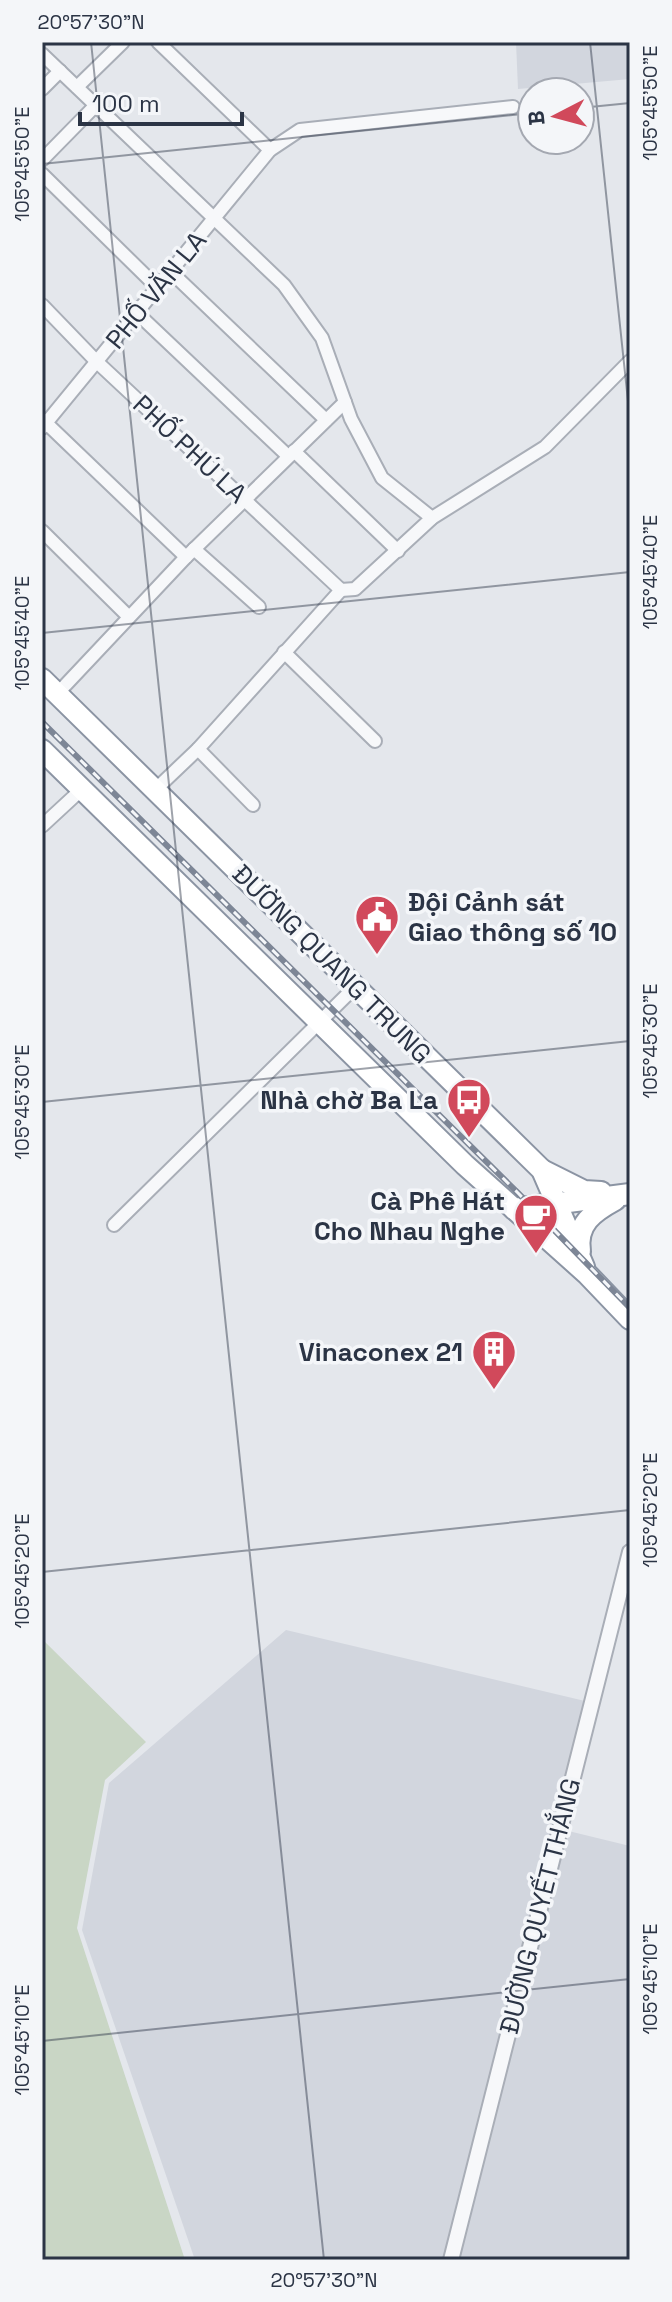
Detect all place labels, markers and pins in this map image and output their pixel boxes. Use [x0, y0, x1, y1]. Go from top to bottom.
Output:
place label: Đội Cảnh sát Giao thông số 10 [408, 885, 617, 949]
public building icon: Đội Cảnh sát Giao thông số 10 [353, 893, 401, 956]
bus stop icon: Nhà chờ Ba La [445, 1076, 493, 1139]
place label: Nhà chờ Ba La [260, 1083, 438, 1117]
place label: Cà Phê Hát Cho Nhau Nghe [314, 1184, 505, 1248]
cafe icon: Cà Phê Hát Cho Nhau Nghe [512, 1192, 560, 1255]
building icon: Vinaconex 21 [470, 1328, 518, 1391]
place label: Vinaconex 21 [299, 1335, 463, 1369]

